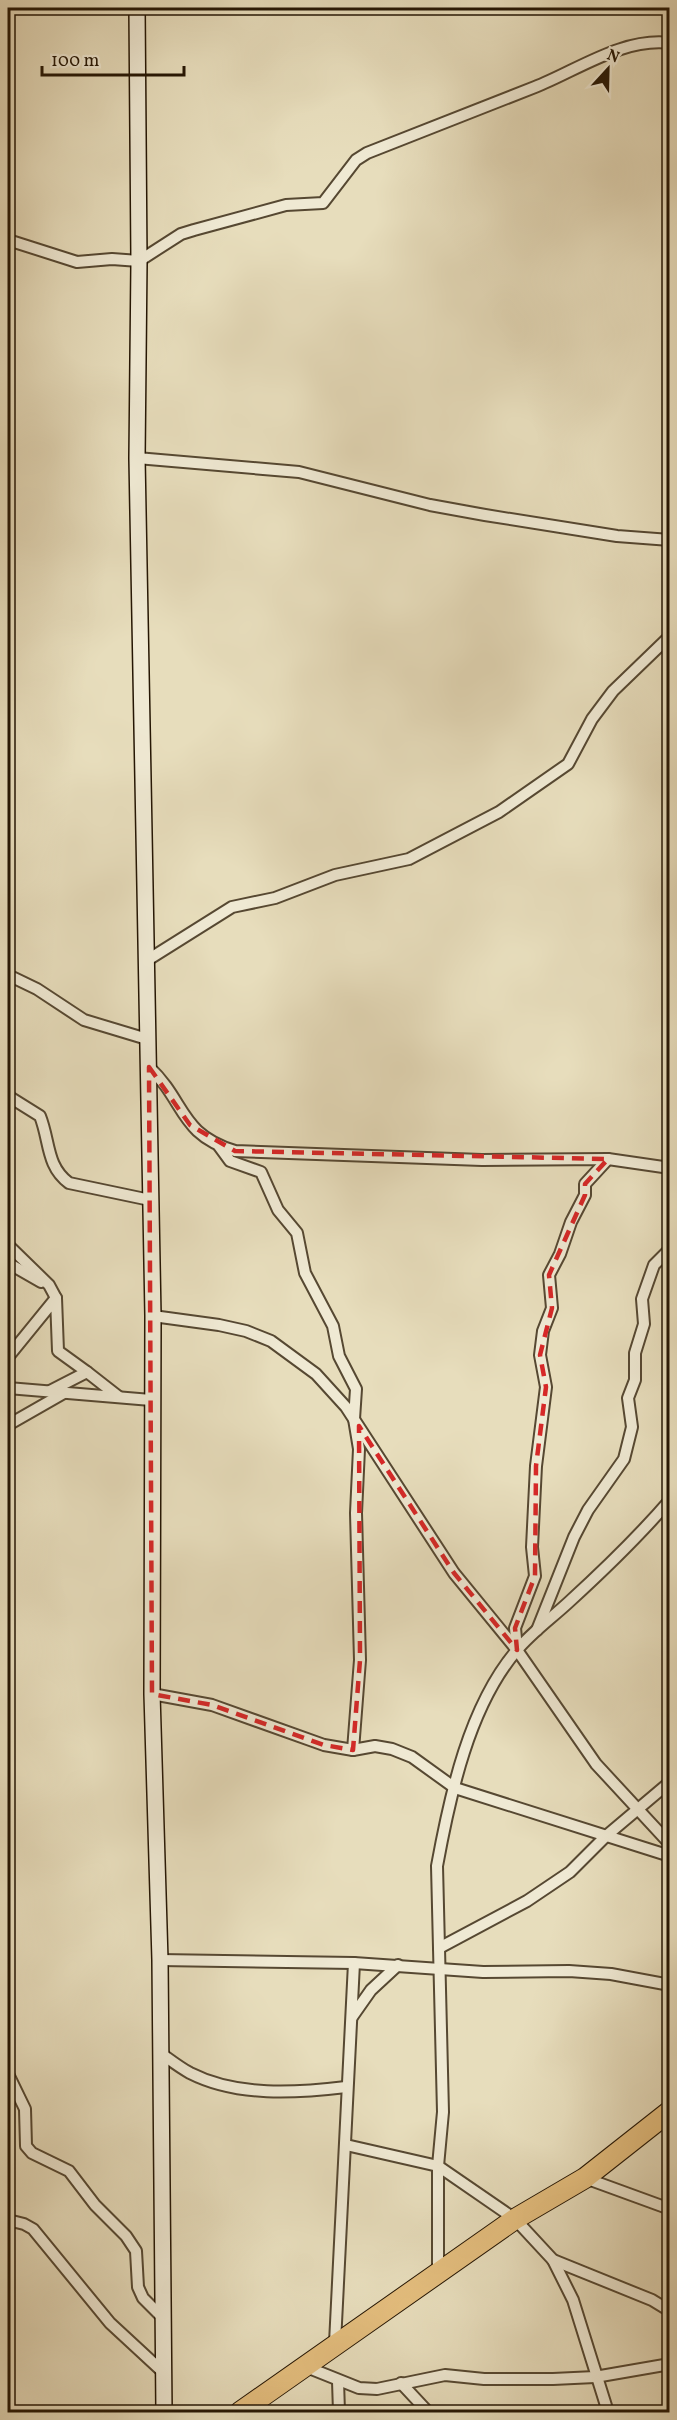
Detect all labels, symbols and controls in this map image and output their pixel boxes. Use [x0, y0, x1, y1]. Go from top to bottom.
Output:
scale bar [42, 39, 184, 77]
north arrow [578, 39, 638, 99]
text: N [603, 45, 623, 69]
text: 100 m [51, 49, 100, 74]

